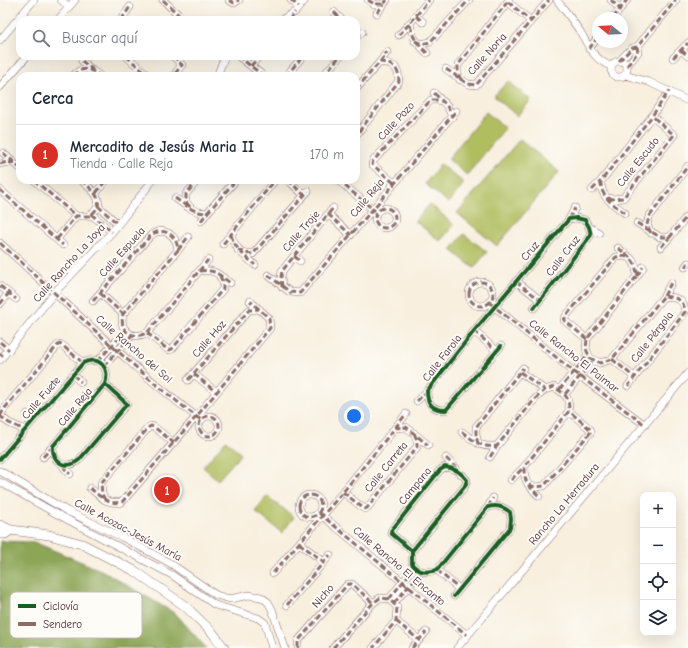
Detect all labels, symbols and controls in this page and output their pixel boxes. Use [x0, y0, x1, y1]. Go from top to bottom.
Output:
north arrow [592, 12, 628, 48]
search box [16, 16, 360, 60]
icon: search [30, 27, 52, 49]
text: Buscar aquí [62, 29, 138, 47]
street label: Calle Noria [465, 30, 509, 78]
text: Cerca [32, 89, 74, 108]
street label: Calle Pozo [375, 99, 417, 143]
street label: Calle Escudo [614, 134, 662, 189]
text: Mercadito de Jesús Maria II [70, 138, 254, 156]
text: 1 [42, 147, 48, 162]
text: 170 m [310, 147, 344, 162]
text: Tienda · Calle Reja [70, 156, 173, 171]
street label: Calle Reja [347, 176, 387, 220]
street label: Calle Troje [280, 207, 323, 254]
street label: Calle Rancho La Joya [30, 221, 108, 305]
street label: Calle Espuela [96, 224, 148, 280]
street label: Calle Cruz [543, 233, 583, 279]
street label: Cruz [518, 238, 542, 263]
street label: Calle Pérgola [628, 309, 676, 365]
street label: Calle Rancho del Sol [93, 312, 175, 386]
street label: Calle Rancho El Palmar [526, 317, 622, 396]
street label: Calle Hoz [189, 318, 229, 360]
street label: Calle Farola [420, 332, 464, 384]
street label: Calle Fuete [19, 374, 63, 422]
street label: Calle Reja [55, 385, 95, 429]
your location [344, 406, 364, 426]
street label: Calle Carreta [362, 439, 410, 495]
street label: Rancho La Herradura [526, 461, 602, 547]
street label: Campana [396, 464, 434, 508]
pin: 1 [154, 475, 180, 505]
map controls [640, 492, 676, 636]
button: + [640, 492, 676, 528]
street label: Calle Acozac-Jesús María [72, 496, 184, 564]
street label: Calle Rancho El Encanto [350, 524, 448, 609]
button: − [640, 528, 676, 564]
button: locate [640, 564, 676, 600]
street label: Nicho [309, 582, 337, 610]
legend [10, 592, 142, 638]
text: Ciclovía [43, 600, 78, 613]
button: layers [640, 600, 676, 636]
text: Sendero [43, 618, 82, 631]

